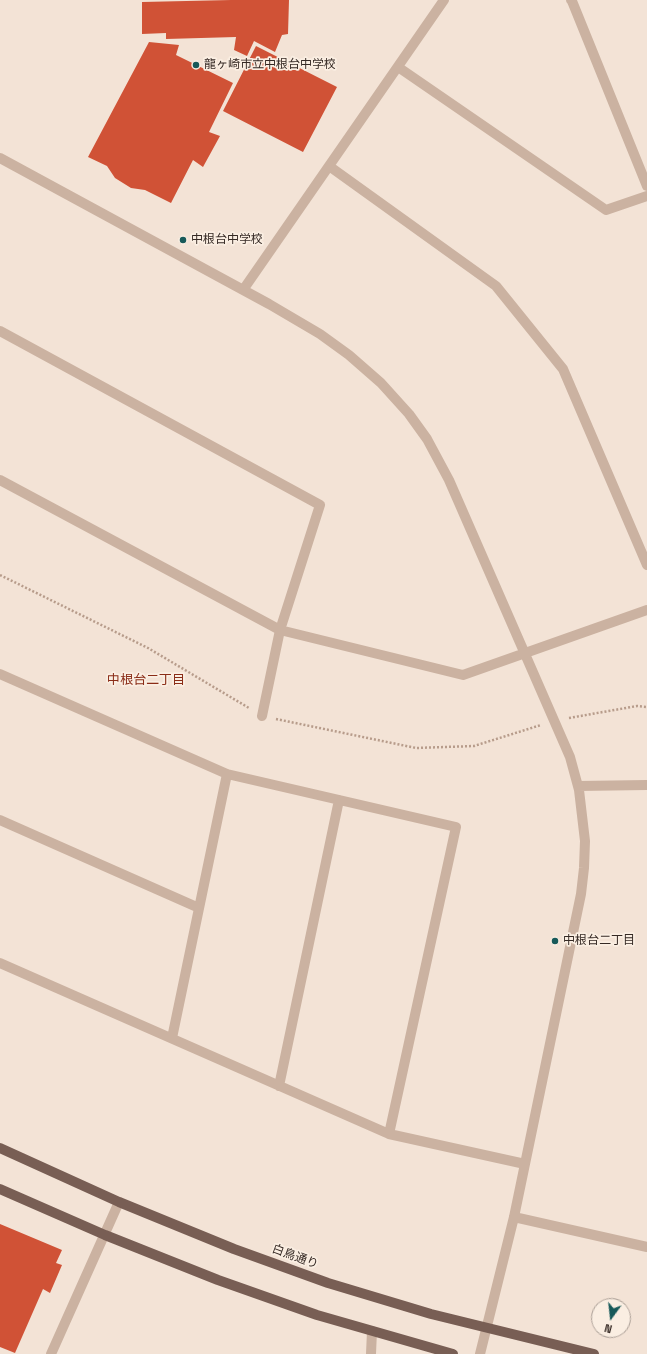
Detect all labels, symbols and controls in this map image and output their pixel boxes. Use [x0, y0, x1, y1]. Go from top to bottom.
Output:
place label: 龍ヶ崎市立中根台中学校 [204, 58, 336, 72]
marker: 龍ヶ崎市立中根台中学校 [191, 60, 201, 70]
place label: 中根台中学校 [191, 233, 263, 247]
marker: 中根台中学校 [178, 235, 188, 245]
district label: 中根台二丁目 [107, 672, 185, 688]
place label: 中根台二丁目 [563, 934, 635, 948]
marker: 中根台二丁目 [550, 936, 560, 946]
street label: 白鳥通り [270, 1242, 320, 1272]
north arrow [591, 1298, 631, 1338]
text: N [603, 1321, 614, 1336]

